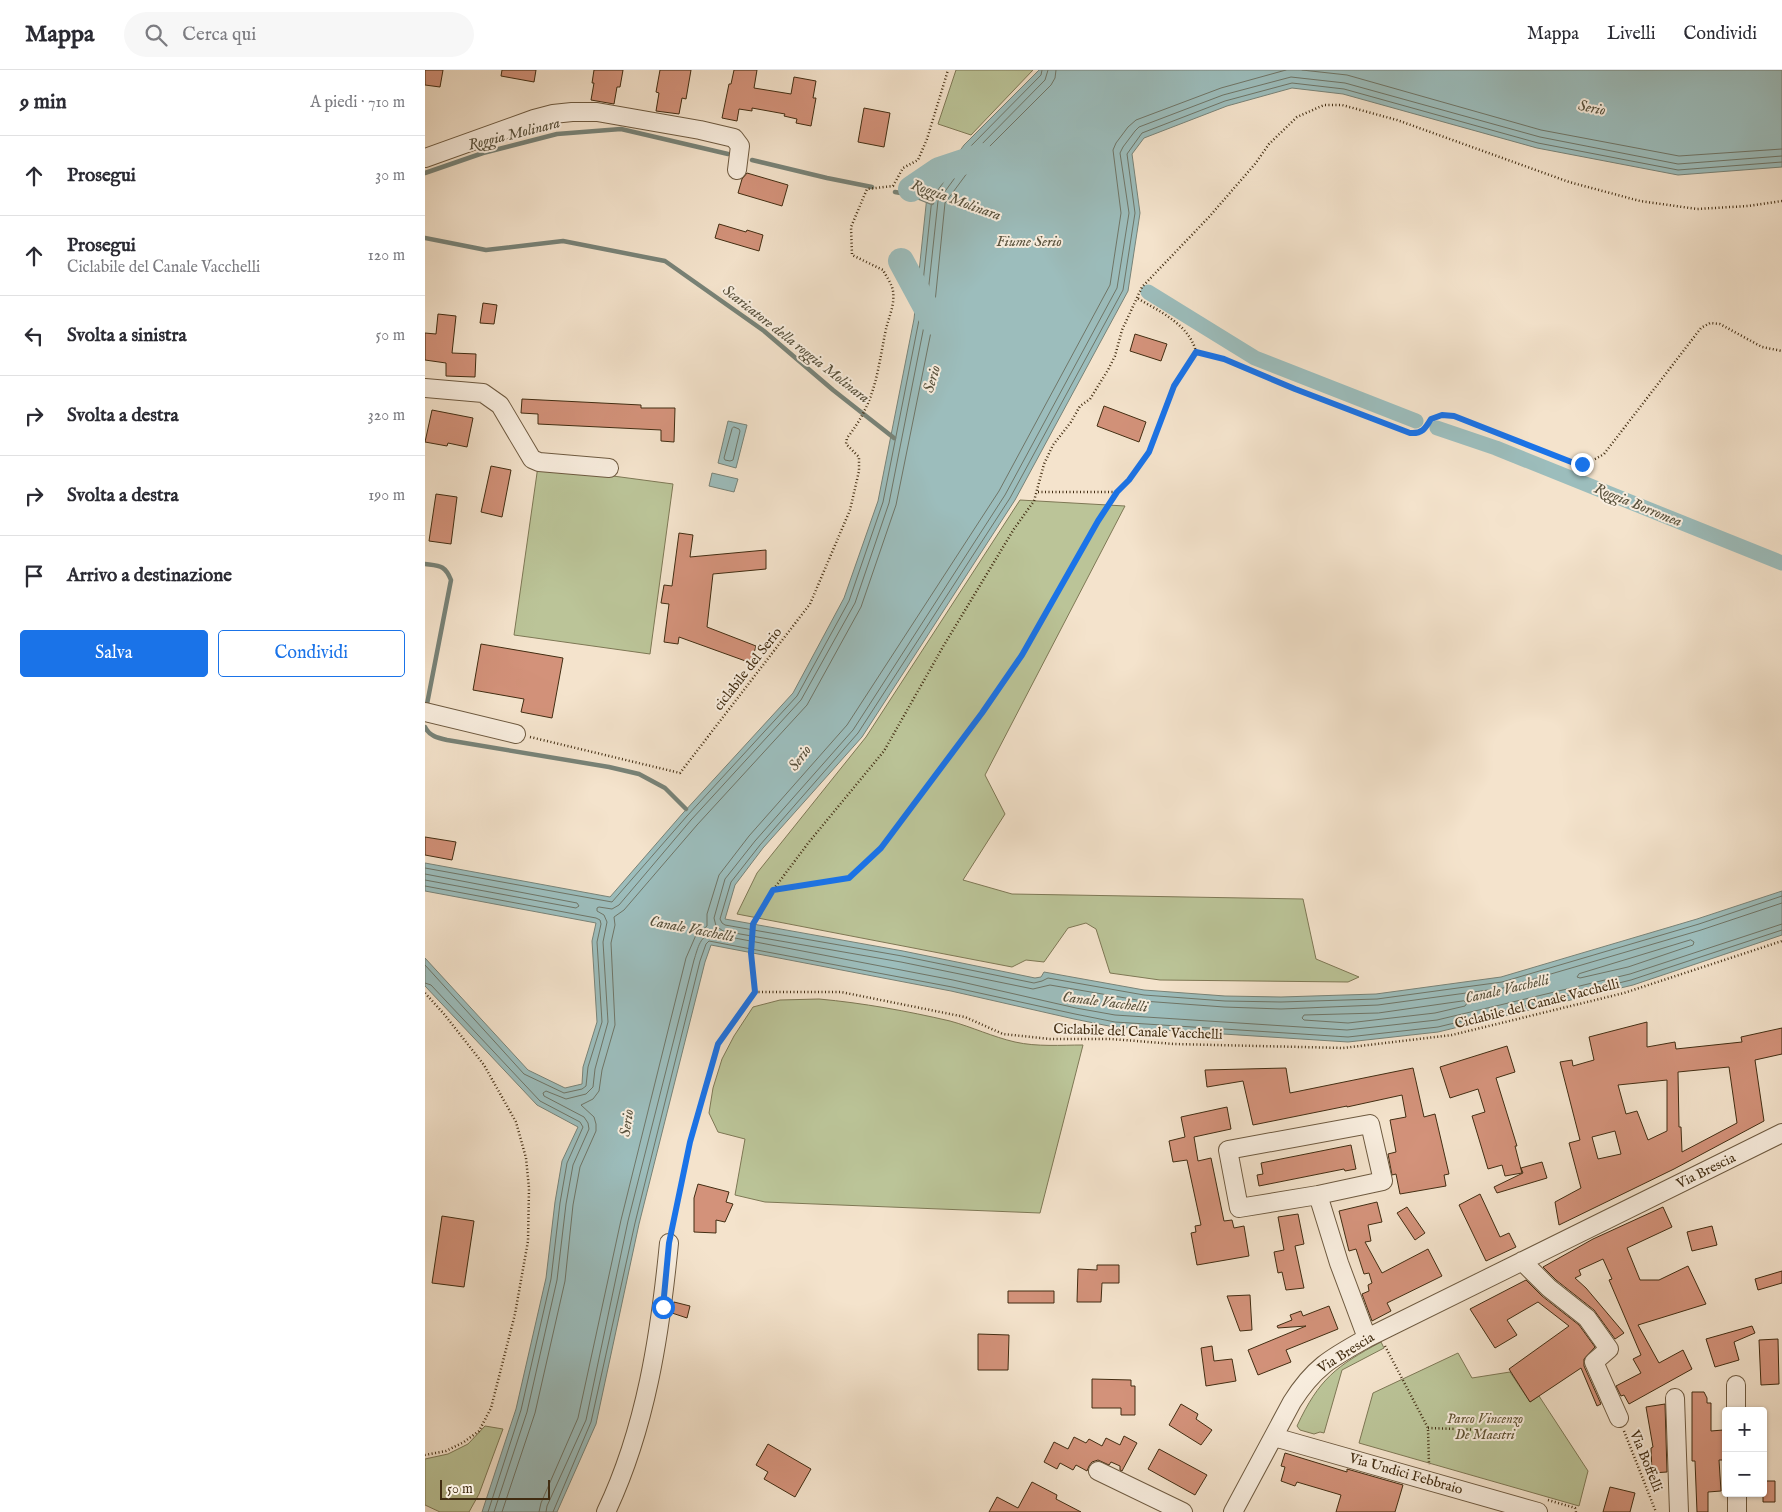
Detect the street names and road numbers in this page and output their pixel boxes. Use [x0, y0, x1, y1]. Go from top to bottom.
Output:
street label: ciclabile del Serio [710, 623, 786, 714]
street label: Ciclabile del Canale Vacchelli [1453, 975, 1621, 1033]
street label: Ciclabile del Canale Vacchelli [1053, 1020, 1223, 1044]
street label: Via Brescia [1673, 1149, 1739, 1193]
street label: Via Brescia [1313, 1328, 1379, 1378]
street label: Via Boffelli [1625, 1427, 1667, 1495]
street label: Via Undici Febbraio [1346, 1449, 1465, 1499]

